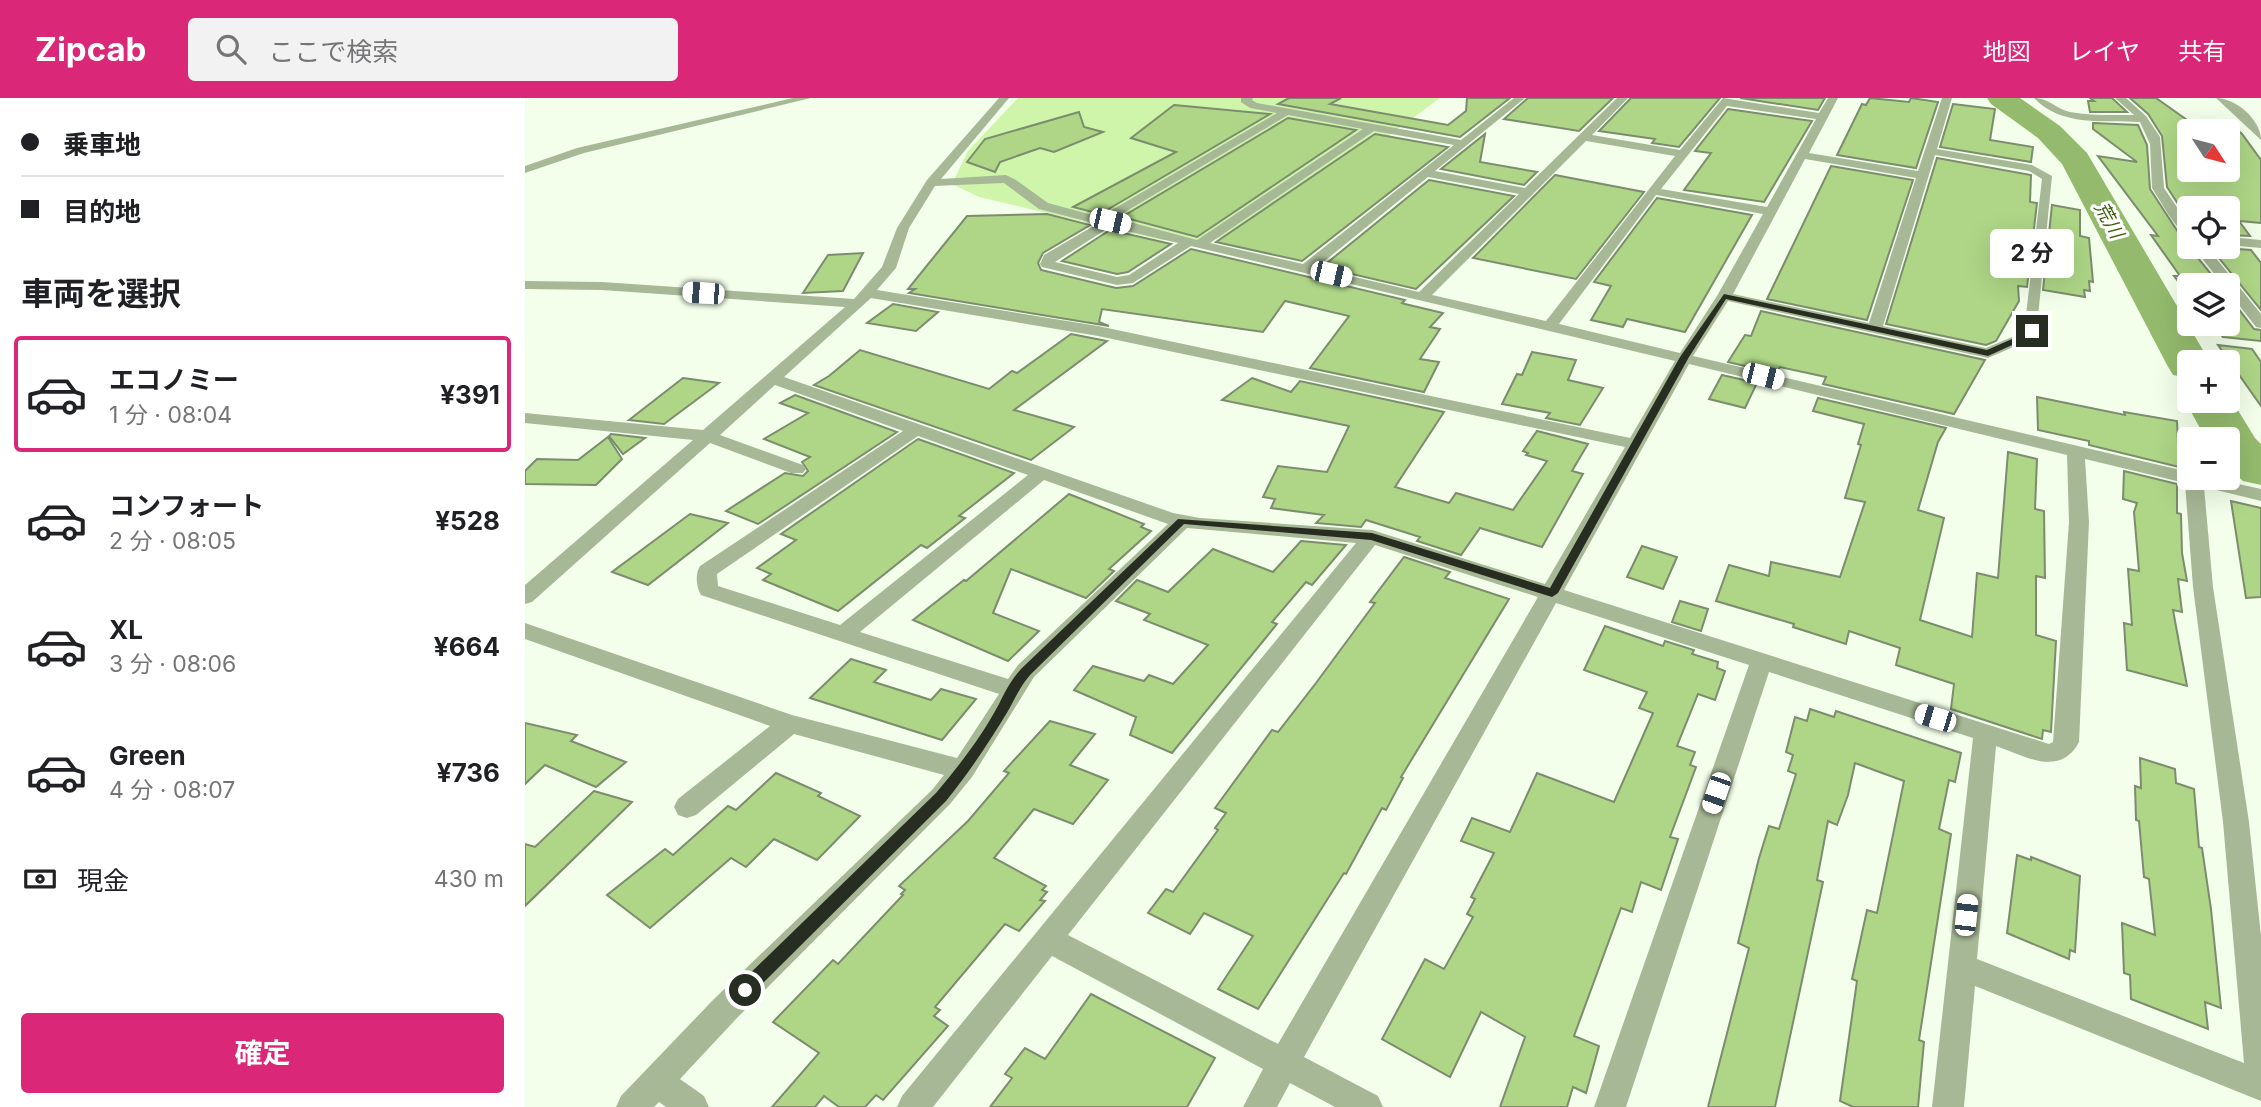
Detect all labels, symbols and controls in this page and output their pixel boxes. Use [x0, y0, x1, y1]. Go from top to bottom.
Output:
search box [188, 18, 678, 81]
text: Zipcab [35, 29, 146, 69]
icon: search [212, 30, 250, 68]
text: ここで検索 [268, 36, 398, 67]
text: 地図 [1983, 37, 2031, 66]
text: レイヤ [2069, 37, 2140, 66]
text: 共有 [2178, 37, 2226, 66]
north arrow [2177, 119, 2240, 182]
map controls [2177, 119, 2240, 490]
text: 乗車地 [63, 129, 141, 160]
text: 目的地 [63, 196, 141, 227]
button: locate [2177, 196, 2240, 259]
water label: 荒川 [2090, 198, 2129, 244]
car [1088, 206, 1133, 236]
callout: 2 分 [1990, 230, 2074, 278]
text: 2 分 [2011, 239, 2053, 267]
car [1309, 259, 1354, 289]
button: layers [2177, 273, 2240, 336]
text: 車両を選択 [21, 274, 181, 313]
car [682, 281, 725, 305]
route end [2016, 315, 2048, 347]
button: + [2177, 350, 2240, 413]
car [1741, 361, 1786, 391]
icon: car [25, 363, 88, 426]
text: エコノミー [109, 364, 239, 395]
text: ¥391 [440, 379, 500, 410]
text: 1 分 · 08:04 [109, 401, 232, 429]
button: − [2177, 427, 2240, 490]
icon: car [25, 489, 88, 552]
text: コンフォート [109, 490, 264, 521]
text: ¥528 [435, 505, 500, 536]
text: 2 分 · 08:05 [109, 527, 236, 555]
text: XL [109, 614, 143, 645]
icon: car [25, 615, 88, 678]
text: ¥664 [434, 631, 500, 662]
text: 3 分 · 08:06 [109, 650, 236, 678]
car [1912, 702, 1959, 734]
text: Green [109, 740, 186, 771]
icon: car [25, 741, 88, 804]
text: ¥736 [437, 757, 500, 788]
car [1700, 770, 1733, 816]
text: 4 分 · 08:07 [109, 776, 235, 804]
icon: cash [21, 860, 59, 898]
text: 現金 [77, 865, 129, 896]
text: 430 m [434, 865, 504, 893]
car [1954, 893, 1979, 937]
route start [729, 974, 761, 1006]
button: 確定 [21, 1013, 504, 1093]

